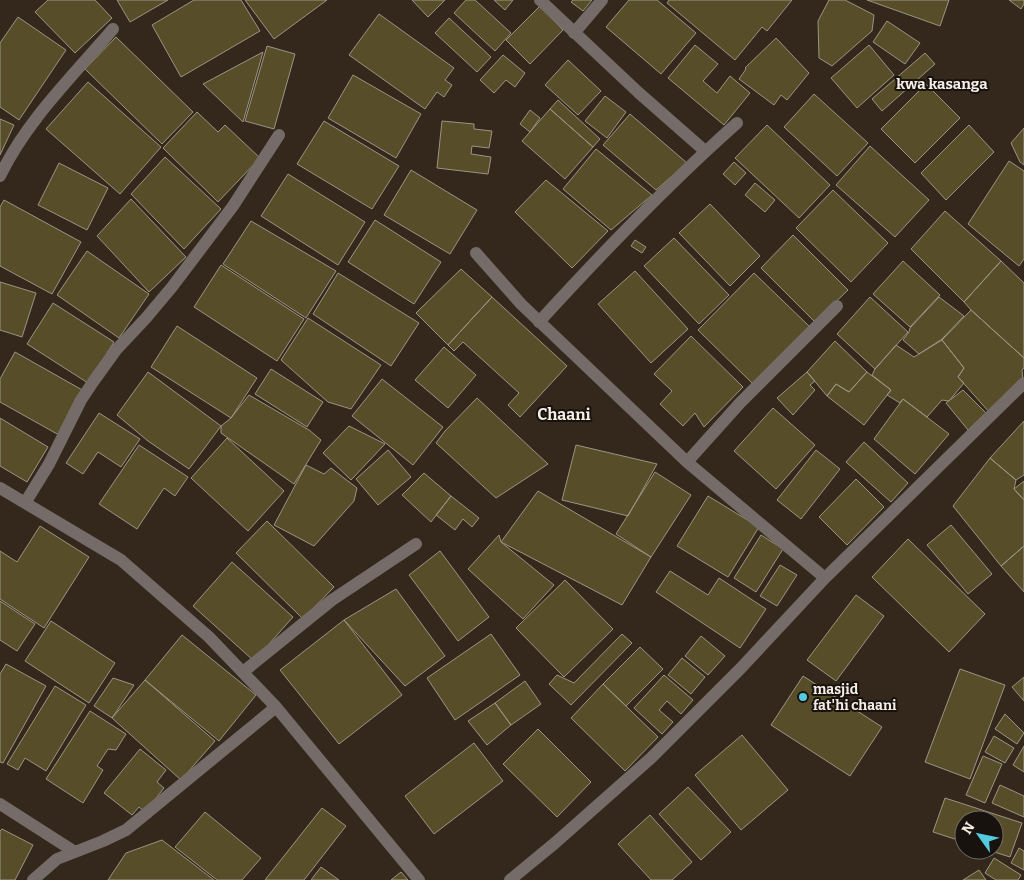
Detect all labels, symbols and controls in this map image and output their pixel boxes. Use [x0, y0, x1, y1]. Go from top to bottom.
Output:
district label: kwa kasanga [896, 75, 988, 93]
district label: Chaani [537, 405, 591, 424]
place label: masjid fat'hi chaani [813, 681, 897, 714]
marker: masjid fat'hi chaani [797, 691, 809, 703]
north arrow [954, 810, 1004, 860]
text: N [958, 819, 979, 837]

